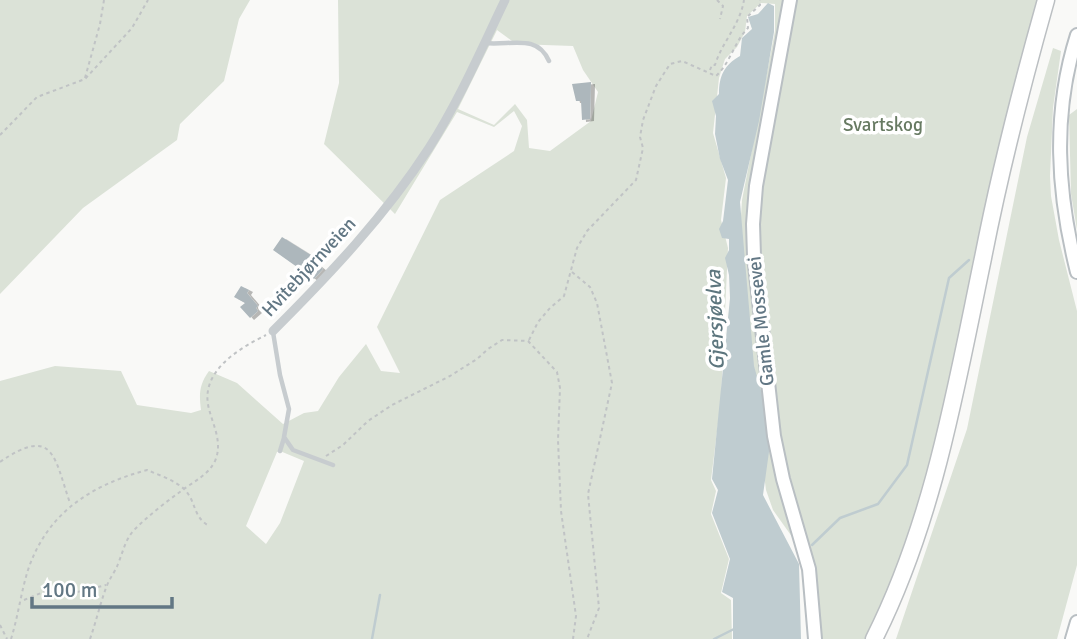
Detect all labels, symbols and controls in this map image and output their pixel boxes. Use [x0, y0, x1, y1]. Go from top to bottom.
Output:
park label: Svartskog [843, 113, 923, 137]
street label: Hvitebjørnveien [257, 212, 361, 322]
street label: Gamle Mossevei [742, 255, 780, 387]
water label: Gjersjøelva [700, 268, 730, 371]
scale bar [32, 566, 172, 610]
text: 100 m [42, 577, 97, 603]

